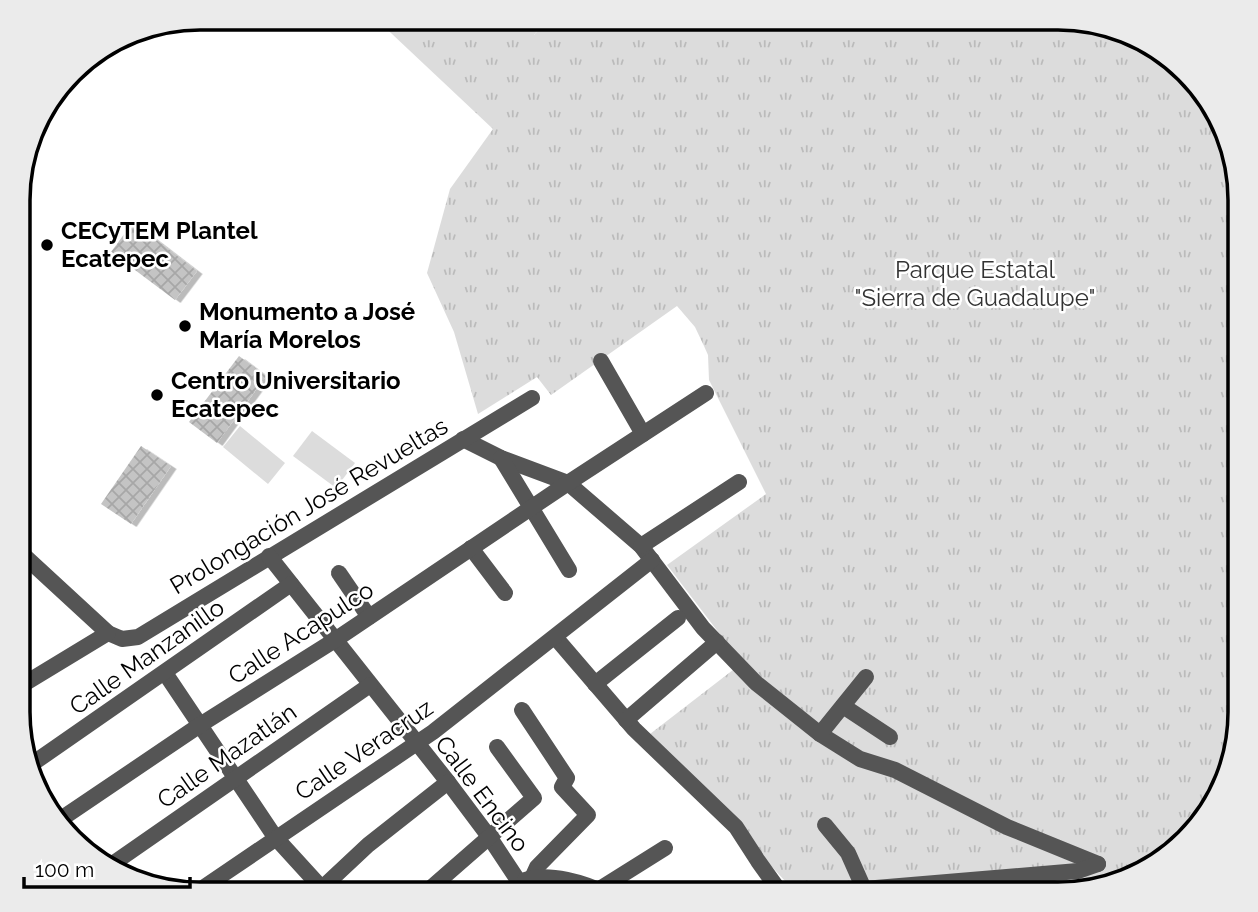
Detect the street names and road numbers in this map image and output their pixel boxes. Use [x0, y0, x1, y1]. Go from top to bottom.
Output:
street label: Prolongación José Revueltas [165, 411, 453, 600]
street label: Calle Acapulco [223, 575, 379, 690]
street label: Calle Manzanillo [64, 592, 230, 721]
street label: Calle Veracruz [289, 693, 438, 806]
street label: Calle Mazatlán [152, 697, 302, 814]
street label: Calle Encino [429, 730, 535, 858]

